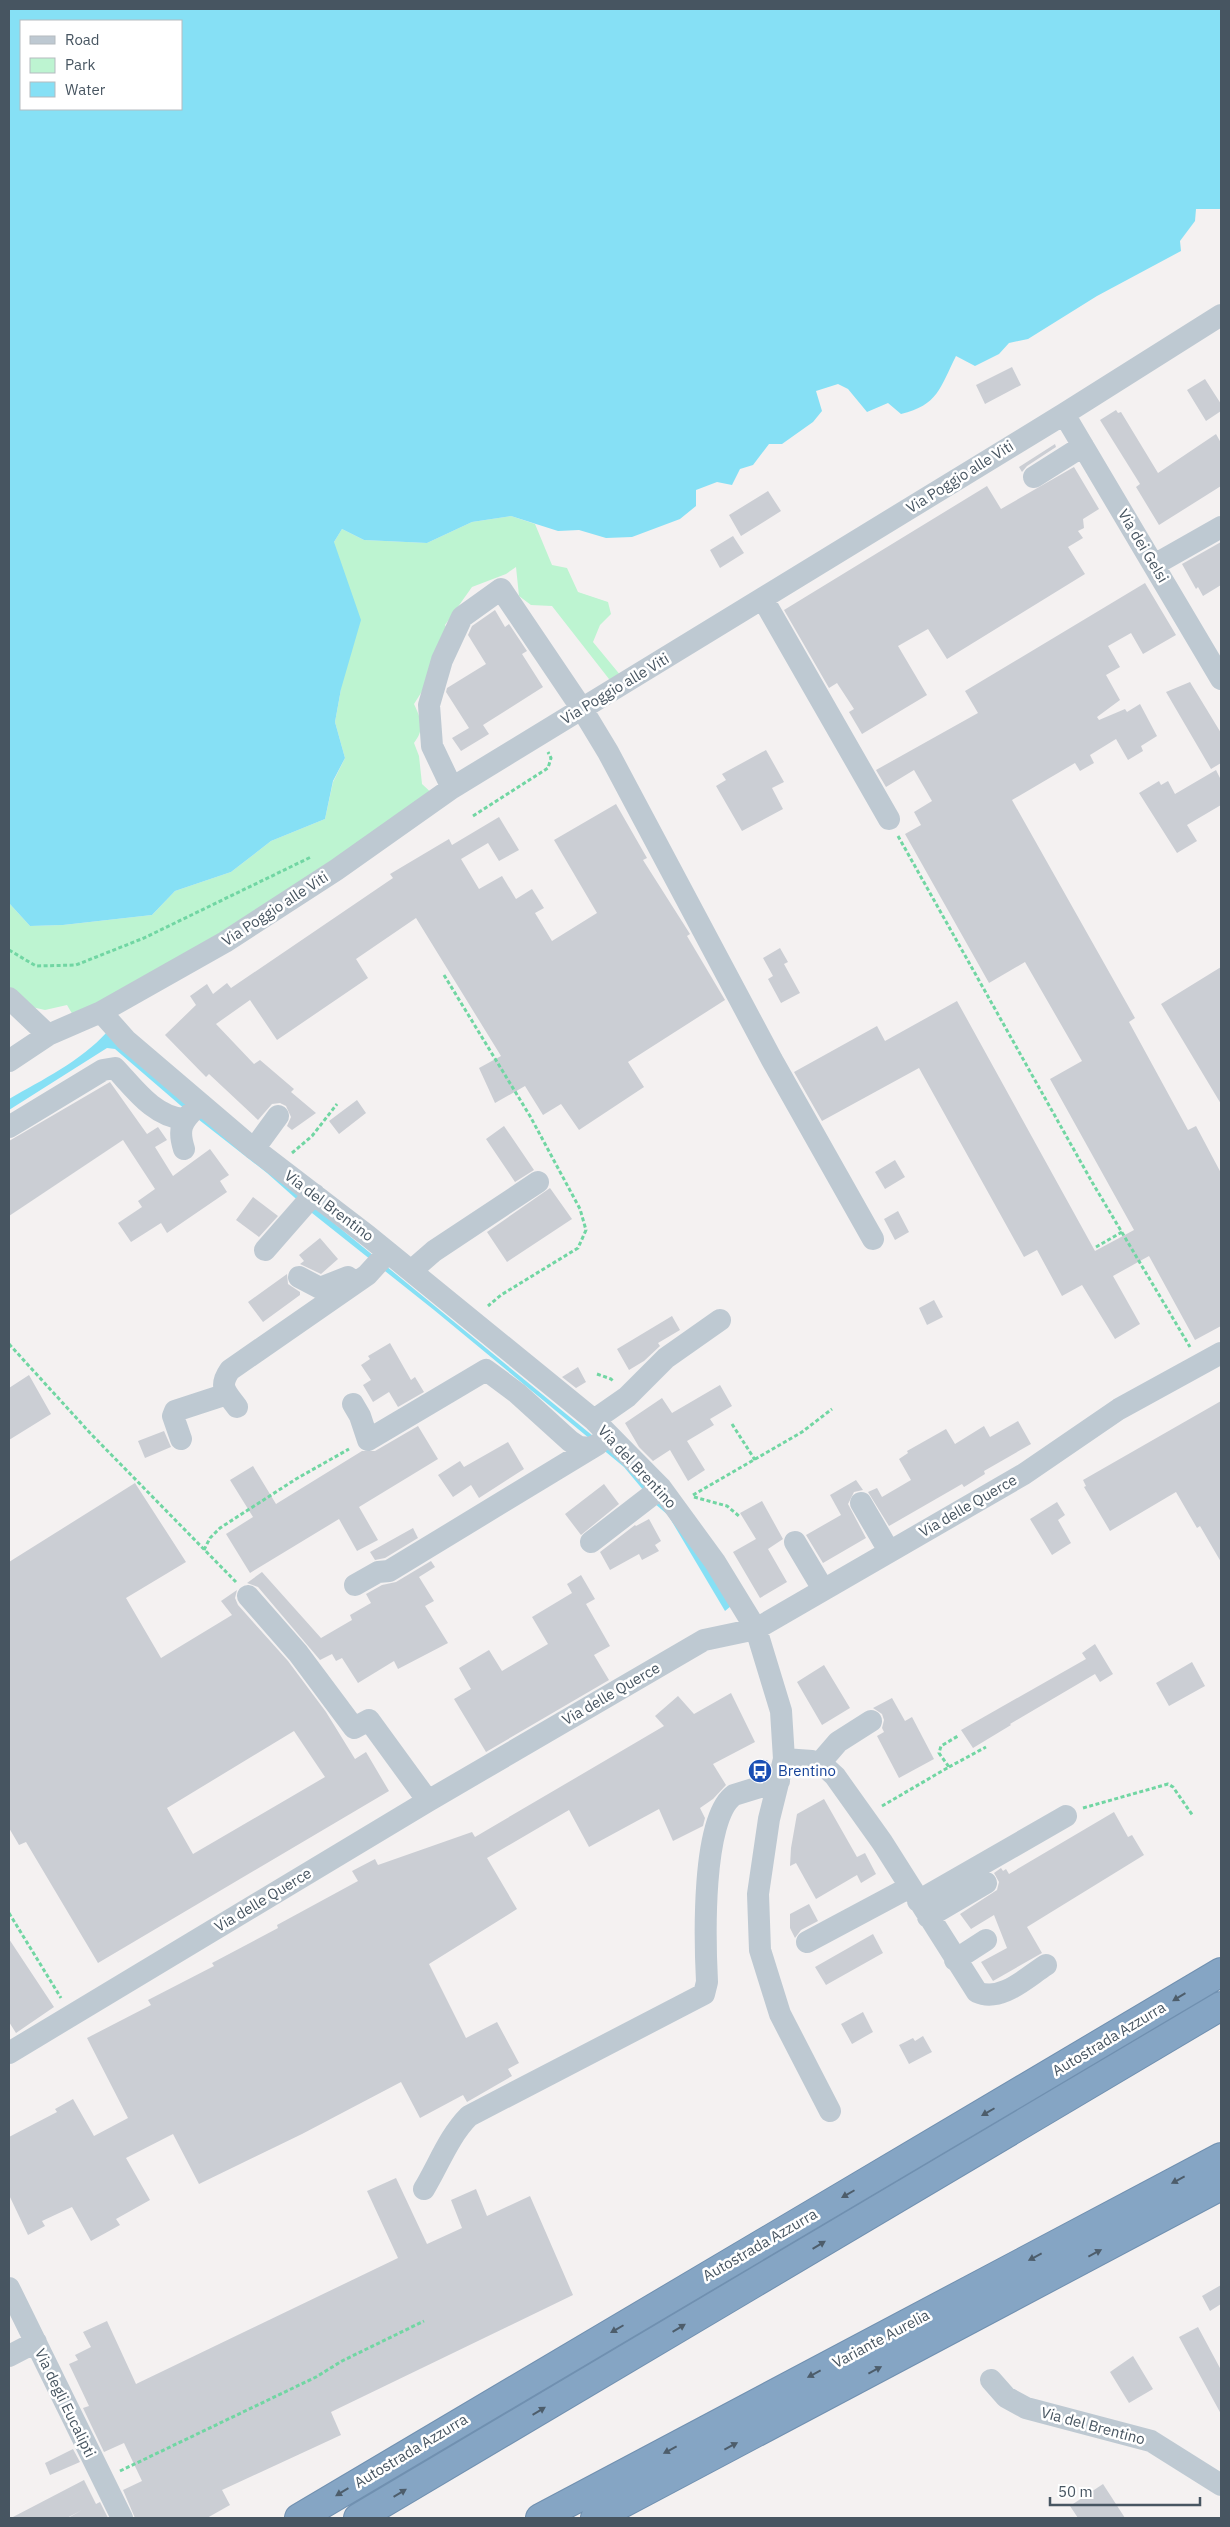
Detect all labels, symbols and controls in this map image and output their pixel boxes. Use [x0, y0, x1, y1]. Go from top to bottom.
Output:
legend [20, 20, 182, 110]
text: Road [65, 30, 100, 49]
text: Park [65, 55, 95, 74]
text: Water [65, 80, 106, 99]
street label: Via Poggio alle Viti [903, 436, 1017, 517]
street label: Via dei Gelsi [1114, 506, 1173, 586]
street label: Via Poggio alle Viti [557, 649, 672, 728]
street label: Via Poggio alle Viti [218, 867, 331, 950]
street label: Via del Brentino [281, 1166, 378, 1245]
street label: Via del Brentino [594, 1421, 681, 1512]
street label: Via delle Querce [915, 1470, 1020, 1541]
street label: Via delle Querce [558, 1658, 663, 1729]
bus stop icon: Brentino [747, 1758, 773, 1784]
place label: Brentino [778, 1761, 836, 1780]
street label: Via delle Querce [211, 1863, 315, 1936]
one-way arrow [1173, 1992, 1186, 2001]
street label: Autostrada Azzurra [1049, 1997, 1169, 2080]
one-way arrow [981, 2107, 994, 2116]
one-way arrow [1172, 2176, 1185, 2185]
one-way arrow [841, 2189, 854, 2198]
street label: Autostrada Azzurra [699, 2204, 820, 2285]
one-way arrow [813, 2241, 826, 2250]
one-way arrow [1088, 2249, 1103, 2257]
one-way arrow [1028, 2253, 1042, 2261]
street label: Variante Aurelia [829, 2305, 933, 2372]
one-way arrow [672, 2324, 687, 2332]
one-way arrow [610, 2325, 623, 2334]
street label: Via degli Eucalipti [31, 2345, 100, 2460]
one-way arrow [868, 2366, 882, 2374]
one-way arrow [807, 2370, 821, 2378]
street label: Via del Brentino [1039, 2403, 1147, 2449]
one-way arrow [533, 2406, 546, 2415]
street label: Autostrada Azzurra [351, 2409, 471, 2492]
one-way arrow [724, 2442, 738, 2450]
one-way arrow [663, 2446, 678, 2454]
scale bar [1050, 2474, 1200, 2506]
text: 50 m [1058, 2482, 1093, 2501]
one-way arrow [335, 2488, 348, 2497]
one-way arrow [393, 2489, 406, 2498]

